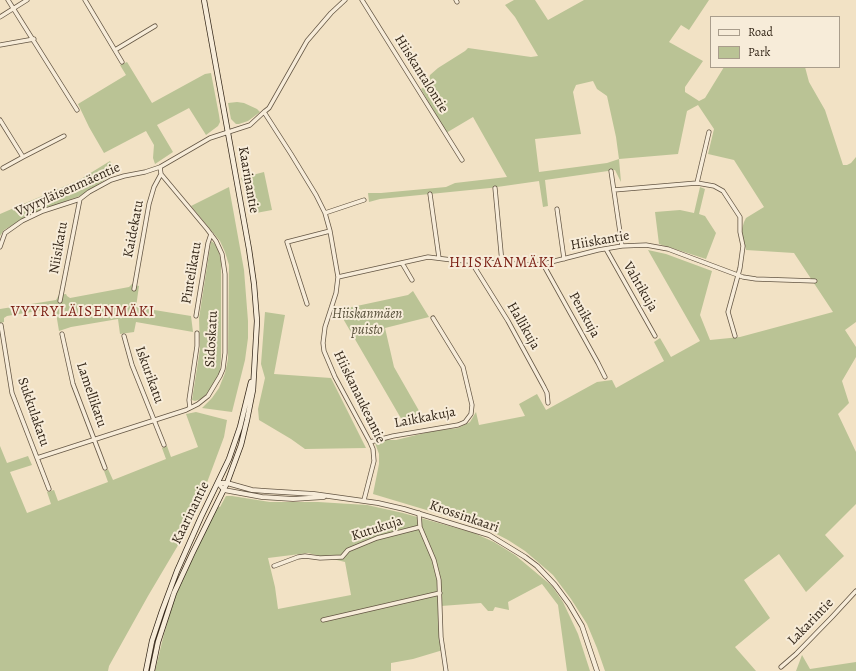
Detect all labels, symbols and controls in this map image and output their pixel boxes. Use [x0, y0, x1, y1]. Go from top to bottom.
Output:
legend [710, 16, 840, 68]
text: Road [748, 24, 773, 40]
street label: Hiiskantalontie [390, 32, 452, 116]
text: Park [748, 44, 771, 60]
street label: Kaarinantie [234, 145, 262, 215]
street label: Vyyryläisenmäentie [13, 159, 123, 221]
street label: Kaidekatu [120, 199, 148, 259]
street label: Niisikatu [46, 221, 72, 275]
street label: Hiiskantie [569, 228, 631, 254]
street label: Pintelikatu [178, 241, 206, 305]
district label: HIISKANMÄKI [449, 254, 555, 272]
street label: Vahtikuja [619, 259, 661, 315]
street label: Penikuja [565, 289, 603, 341]
street label: Hallikuja [503, 299, 543, 353]
district label: VYYRYLÄISENMÄKI [11, 303, 155, 321]
park label: Hiiskanmäen puisto [332, 307, 402, 340]
street label: Sidoskatu [202, 310, 222, 368]
street label: Iskurikatu [131, 344, 167, 406]
street label: Hiiskanaukeantie [329, 348, 389, 446]
street label: Lamellikatu [72, 360, 110, 430]
street label: Sukkulakatu [13, 375, 53, 449]
street label: Laikkakuja [393, 404, 457, 432]
street label: Kaarinantie [169, 479, 213, 547]
street label: Krossinkaari [427, 497, 501, 537]
street label: Kutukuja [349, 513, 405, 545]
street label: Lakarintie [785, 595, 837, 649]

